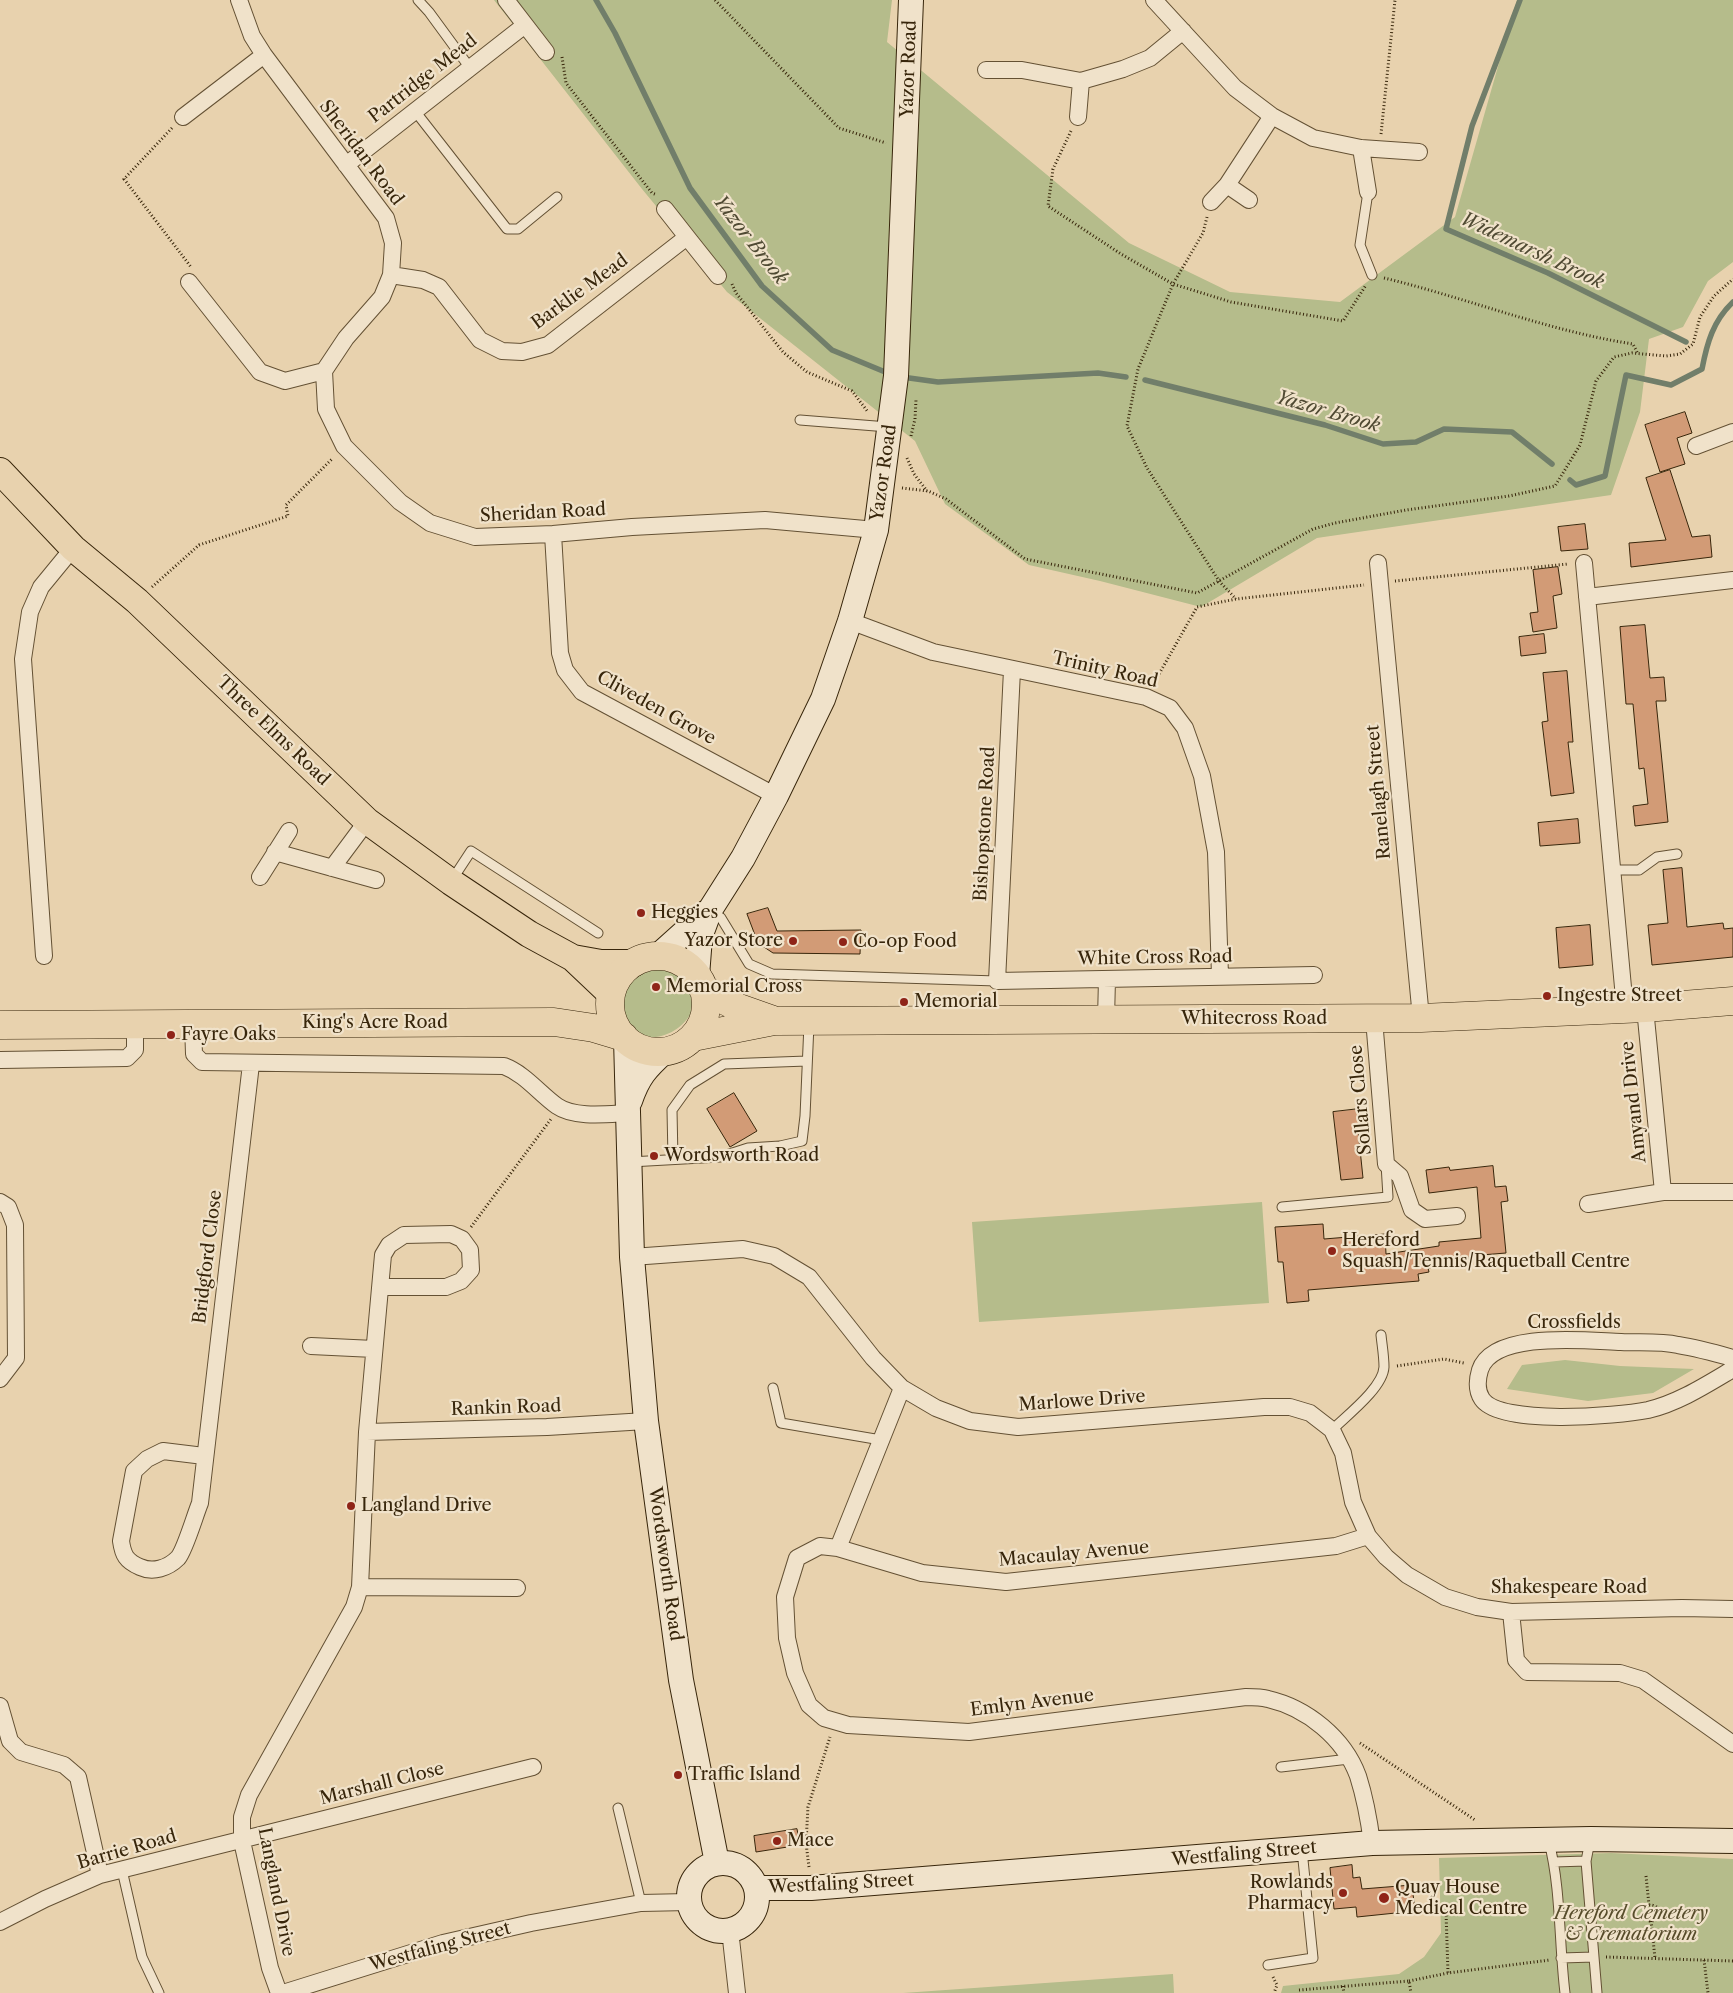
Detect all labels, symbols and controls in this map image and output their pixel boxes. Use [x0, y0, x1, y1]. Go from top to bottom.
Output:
street label: Yazor Road [897, 20, 921, 118]
street label: Partridge Mead [364, 30, 482, 128]
street label: Sheridan Road [314, 96, 408, 210]
water label: Yazor Brook [708, 191, 792, 289]
water label: Widemarsh Brook [1456, 208, 1608, 294]
street label: Barklie Mead [528, 250, 632, 334]
water label: Yazor Brook [1273, 386, 1383, 438]
street label: Yazor Road [867, 423, 901, 523]
street label: Sheridan Road [479, 499, 607, 527]
street label: Trinity Road [1050, 647, 1160, 693]
street label: Cliveden Grove [593, 666, 719, 750]
street label: Three Elms Road [212, 672, 334, 790]
street label: Ranelagh Street [1362, 724, 1396, 860]
street label: Bishopstone Road [970, 746, 1000, 902]
place label: Heggies [651, 902, 718, 924]
marker: Heggies [635, 907, 647, 919]
place label: Yazor Store [684, 930, 783, 952]
place label: Co-op Food [853, 931, 957, 953]
marker: Yazor Store [787, 935, 799, 947]
marker: Co-op Food [837, 936, 849, 948]
street label: White Cross Road [1077, 946, 1233, 970]
place label: Memorial Cross [666, 976, 802, 998]
marker: Memorial Cross [650, 981, 662, 993]
place label: Ingestre Street [1557, 985, 1682, 1007]
marker: Ingestre Street [1541, 990, 1553, 1002]
place label: Memorial [914, 991, 998, 1013]
marker: Memorial [898, 996, 910, 1008]
street label: Whitecross Road [1181, 1008, 1327, 1030]
street label: King's Acre Road [302, 1012, 448, 1034]
place label: Fayre Oaks [181, 1024, 276, 1046]
marker: Fayre Oaks [165, 1029, 177, 1041]
street label: Amyand Drive [1617, 1040, 1651, 1164]
street label: Sollars Close [1345, 1044, 1377, 1156]
place label: Wordsworth Road [664, 1145, 819, 1167]
marker: Wordsworth Road [648, 1150, 660, 1162]
street label: Bridgford Close [189, 1189, 227, 1325]
place label: Hereford Squash/Tennis/Raquetball Centre [1342, 1230, 1630, 1272]
marker: Hereford Squash/Tennis/Raquetball Centre [1326, 1245, 1338, 1257]
street label: Crossfields [1527, 1312, 1621, 1334]
street label: Marlowe Drive [1018, 1386, 1146, 1416]
street label: Rankin Road [450, 1395, 562, 1421]
street label: Wordsworth Road [644, 1486, 686, 1642]
place label: Langland Drive [361, 1495, 492, 1517]
marker: Langland Drive [345, 1500, 357, 1512]
street label: Macaulay Avenue [998, 1537, 1150, 1571]
street label: Shakespeare Road [1491, 1577, 1647, 1599]
street label: Emlyn Avenue [969, 1685, 1095, 1721]
street label: Marshall Close [318, 1758, 446, 1810]
place label: Traffic Island [688, 1764, 800, 1786]
marker: Traffic Island [672, 1769, 684, 1781]
street label: Barrie Road [75, 1826, 179, 1874]
street label: Langland Drive [253, 1826, 299, 1958]
place label: Mace [787, 1830, 834, 1852]
marker: Mace [771, 1835, 783, 1847]
street label: Westfaling Street [1170, 1837, 1318, 1871]
street label: Westfaling Street [768, 1869, 914, 1899]
place label: Rowlands Pharmacy [1247, 1872, 1333, 1915]
place label: Quay House Medical Centre [1395, 1877, 1527, 1920]
marker: Rowlands Pharmacy [1337, 1887, 1349, 1899]
marker: Quay House Medical Centre [1377, 1891, 1391, 1905]
park label: Hereford Cemetery & Crematorium [1554, 1903, 1708, 1946]
street label: Westfaling Street [367, 1918, 513, 1976]

